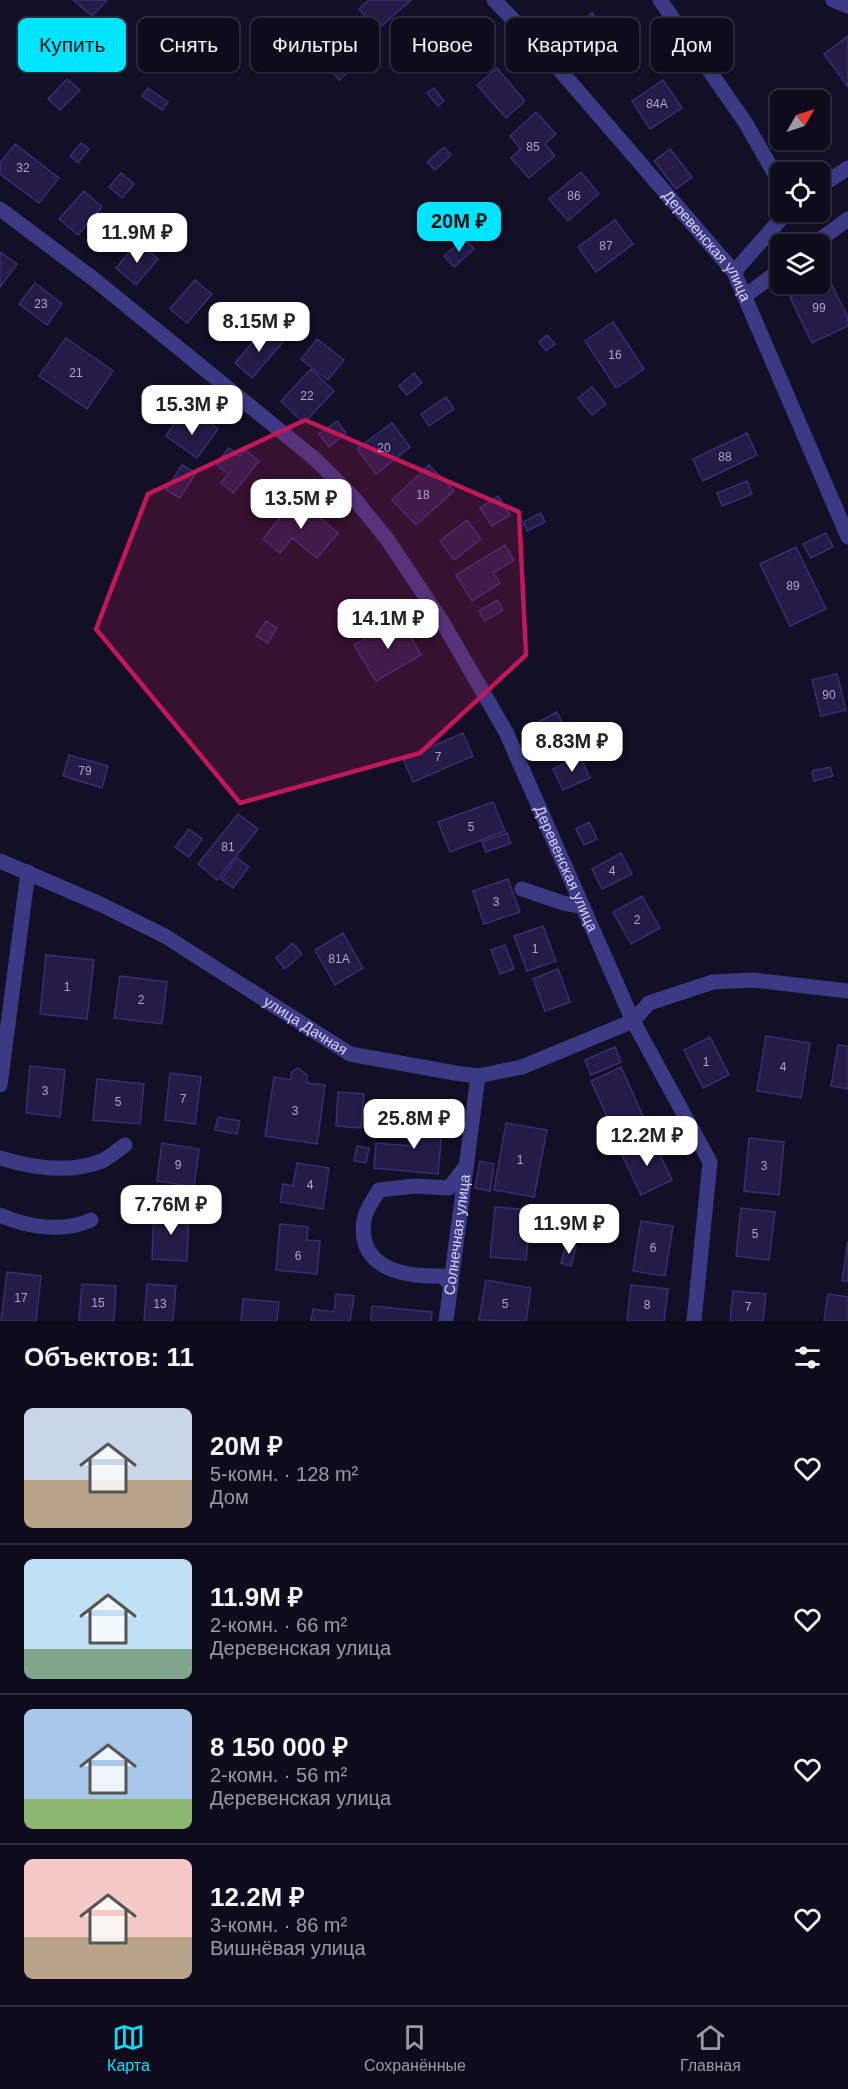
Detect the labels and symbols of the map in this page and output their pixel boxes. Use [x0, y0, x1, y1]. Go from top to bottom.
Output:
north arrow [770, 90, 830, 150]
house number: 84А [646, 97, 668, 111]
house number: 85 [526, 140, 540, 154]
house number: 32 [16, 161, 30, 175]
street label: Деревенская улица [659, 187, 755, 304]
house number: 86 [567, 189, 581, 203]
pin: 20M ₽ [417, 202, 501, 253]
pin: 11.9M ₽ [82, 213, 192, 264]
house number: 87 [599, 239, 613, 253]
house number: 23 [34, 297, 48, 311]
house number: 99 [812, 301, 826, 315]
pin: 8.15M ₽ [204, 302, 314, 353]
house number: 16 [608, 348, 622, 362]
house number: 21 [69, 366, 83, 380]
pin: 15.3M ₽ [137, 385, 247, 436]
house number: 22 [300, 389, 314, 403]
house number: 20 [377, 441, 391, 455]
house number: 88 [718, 450, 732, 464]
pin: 13.5M ₽ [246, 479, 356, 530]
house number: 18 [416, 488, 430, 502]
house number: 89 [786, 579, 800, 593]
pin: 14.1M ₽ [333, 599, 443, 650]
house number: 90 [822, 688, 836, 702]
pin: 8.83M ₽ [517, 722, 627, 773]
house number: 7 [435, 750, 442, 764]
house number: 79 [78, 764, 92, 778]
street label: Деревенская улица [531, 803, 602, 935]
house number: 5 [468, 820, 475, 834]
house number: 81 [221, 840, 235, 854]
house number: 4 [609, 864, 616, 878]
house number: 3 [493, 895, 500, 909]
house number: 2 [634, 913, 641, 927]
house number: 1 [532, 942, 539, 956]
house number: 81А [328, 952, 350, 966]
house number: 1 [64, 980, 71, 994]
street label: улица Дачная [261, 992, 351, 1058]
house number: 2 [138, 993, 145, 1007]
house number: 1 [703, 1055, 710, 1069]
house number: 4 [780, 1060, 787, 1074]
house number: 3 [42, 1084, 49, 1098]
house number: 7 [180, 1092, 187, 1106]
house number: 5 [115, 1095, 122, 1109]
pin: 25.8M ₽ [359, 1099, 469, 1150]
house number: 3 [292, 1104, 299, 1118]
pin: 12.2M ₽ [592, 1116, 702, 1167]
house number: 1 [517, 1153, 524, 1167]
house number: 9 [175, 1158, 182, 1172]
house number: 3 [761, 1159, 768, 1173]
street label: Солнечная улица [440, 1173, 473, 1296]
house number: 4 [307, 1178, 314, 1192]
pin: 7.76M ₽ [116, 1185, 226, 1236]
pin: 11.9M ₽ [514, 1204, 624, 1255]
house number: 5 [752, 1227, 759, 1241]
house number: 6 [650, 1241, 657, 1255]
house number: 6 [295, 1249, 302, 1263]
house number: 17 [14, 1291, 28, 1305]
house number: 15 [91, 1296, 105, 1310]
house number: 13 [153, 1297, 167, 1311]
house number: 5 [502, 1297, 509, 1311]
house number: 8 [644, 1298, 651, 1312]
house number: 7 [745, 1300, 752, 1314]

